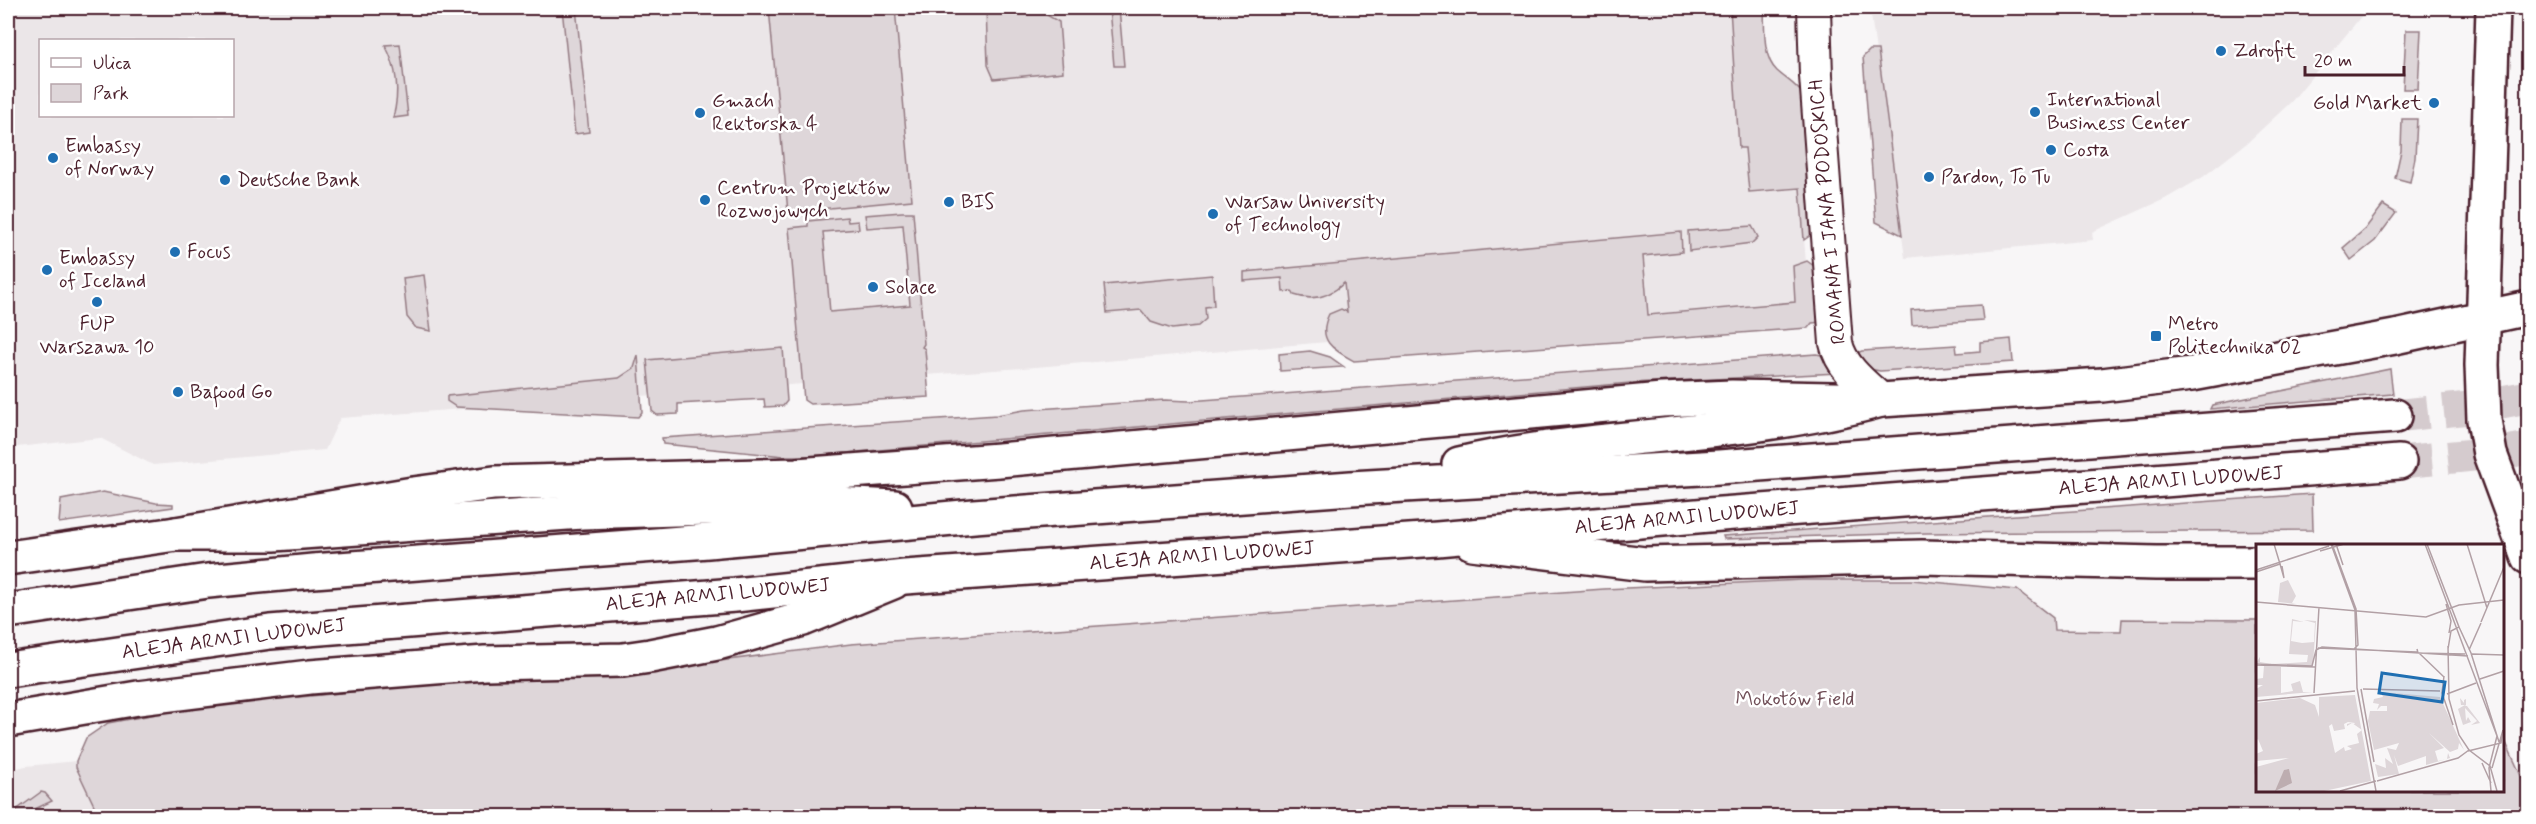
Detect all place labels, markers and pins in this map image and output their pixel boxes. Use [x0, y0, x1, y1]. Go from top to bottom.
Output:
place label: Zdrofit [2233, 38, 2296, 65]
marker: Zdrofit [2214, 44, 2228, 58]
place label: International Business Center [2047, 87, 2190, 137]
place label: Gmach Rektorska 4 [712, 88, 818, 138]
place label: Gold Market [2313, 90, 2422, 117]
marker: Gold Market [2427, 96, 2441, 110]
marker: International Business Center [2028, 105, 2042, 119]
marker: Gmach Rektorska 4 [693, 106, 707, 120]
place label: Embassy of Norway [65, 133, 154, 183]
place label: Costa [2063, 137, 2109, 164]
marker: Costa [2044, 143, 2058, 157]
marker: Embassy of Norway [46, 151, 60, 165]
place label: Pardon, To Tu [1941, 164, 2050, 191]
place label: Deutsche Bank [237, 167, 360, 194]
marker: Pardon, To Tu [1922, 170, 1936, 184]
marker: Deutsche Bank [218, 173, 232, 187]
place label: Centrum Projektów Rozwojowych [717, 175, 890, 225]
place label: BIS [961, 189, 994, 216]
place label: Warsaw University of Technology [1225, 189, 1385, 240]
marker: Centrum Projektów Rozwojowych [698, 193, 712, 207]
marker: BIS [942, 195, 956, 209]
marker: Warsaw University of Technology [1206, 207, 1220, 221]
place label: Focus [187, 239, 231, 266]
place label: Embassy of Iceland [59, 245, 146, 295]
marker: Focus [168, 245, 182, 259]
marker: Embassy of Iceland [40, 263, 54, 277]
place label: Solace [885, 274, 937, 301]
marker: Solace [866, 280, 880, 294]
marker: FUP Warszawa 10 [90, 295, 104, 309]
place label: FUP Warszawa 10 [39, 311, 155, 361]
place label: Metro Politechnika 02 [2168, 311, 2301, 361]
marker: Metro Politechnika 02 [2149, 329, 2163, 343]
place label: Bafood Go [190, 379, 272, 408]
marker: Bafood Go [171, 385, 185, 399]

